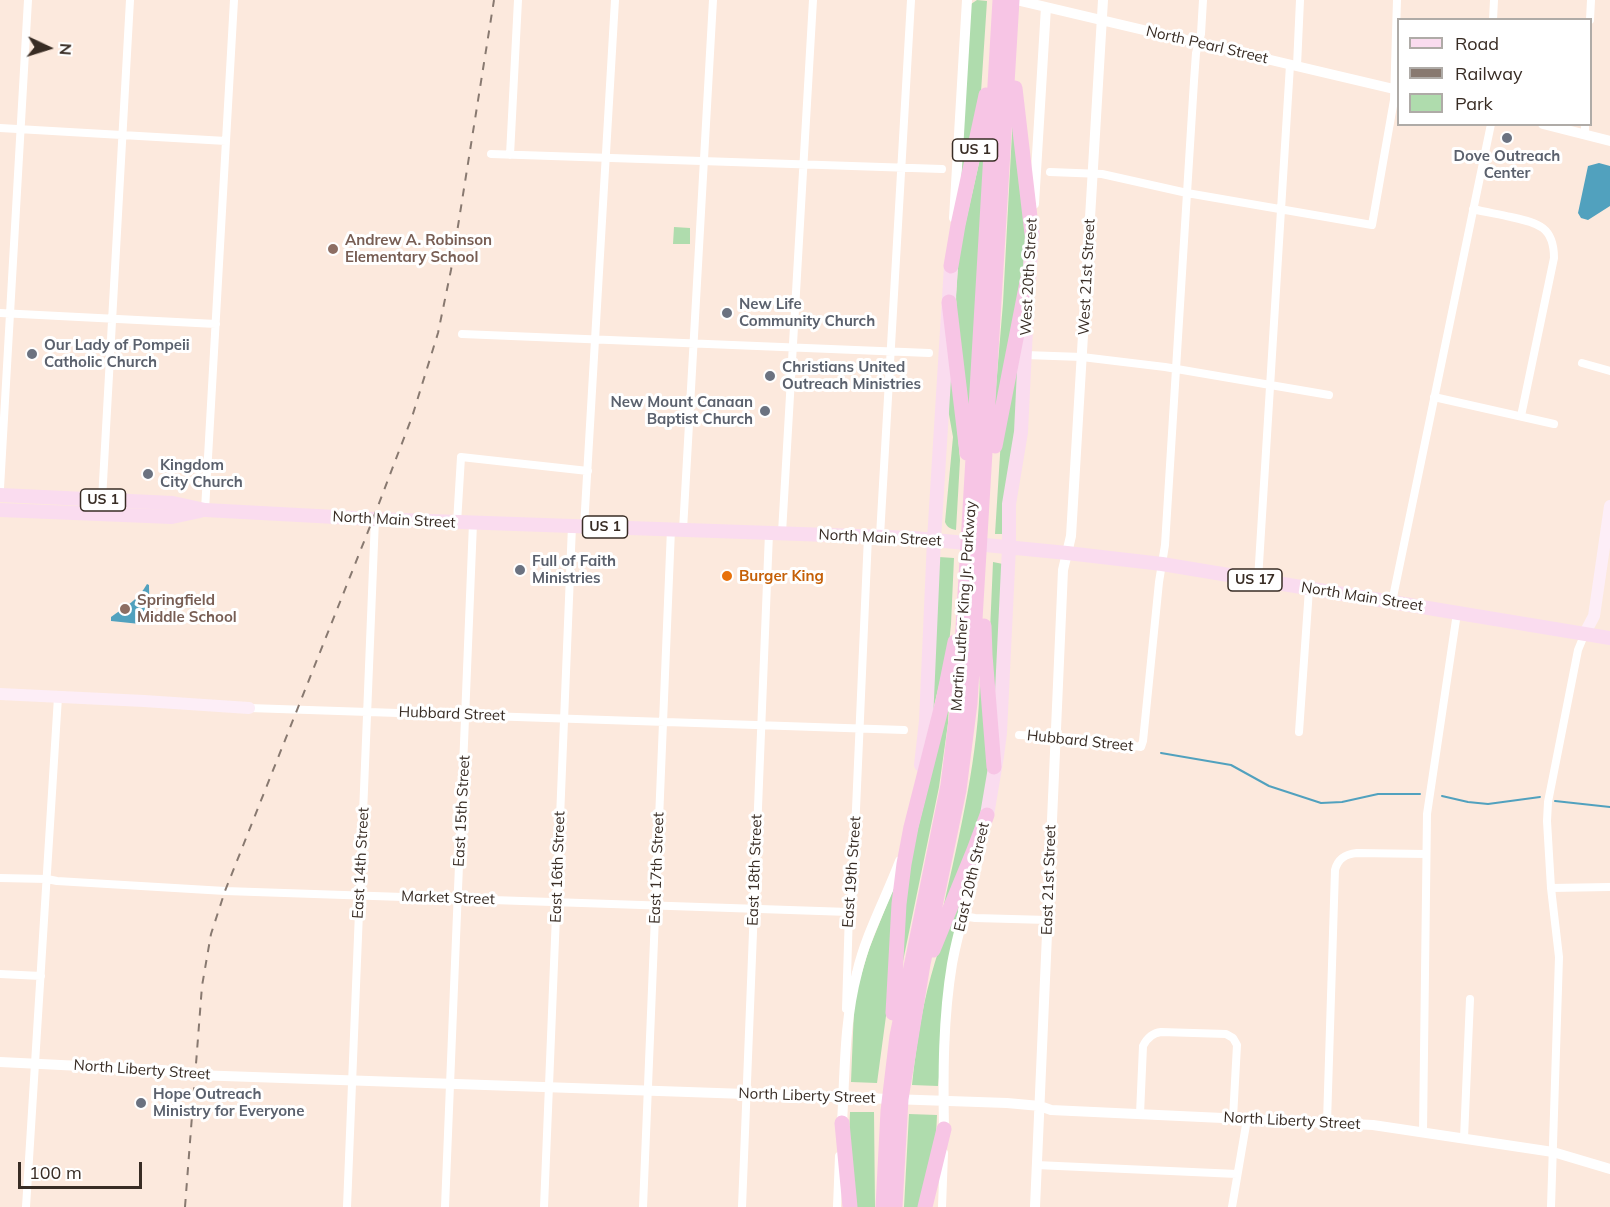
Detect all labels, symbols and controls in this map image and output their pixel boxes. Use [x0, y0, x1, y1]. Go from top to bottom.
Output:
north arrow [18, 18, 78, 78]
legend [1397, 18, 1592, 126]
street label: North Pearl Street [1144, 22, 1270, 68]
text: Road [1455, 32, 1499, 55]
text: N [56, 43, 76, 56]
text: Railway [1455, 62, 1523, 85]
text: Park [1455, 92, 1493, 115]
marker: Dove Outreach Center [1500, 131, 1514, 145]
road number: US 1 [952, 139, 998, 161]
place label: Dove Outreach Center [1454, 147, 1560, 182]
street label: West 20th Street [1017, 218, 1041, 336]
street label: West 21st Street [1075, 218, 1099, 336]
place label: Andrew A. Robinson Elementary School [345, 231, 492, 266]
marker: Andrew A. Robinson Elementary School [326, 242, 340, 256]
place label: New Life Community Church [739, 295, 875, 330]
marker: New Life Community Church [720, 306, 734, 320]
place label: Our Lady of Pompeii Catholic Church [44, 336, 190, 371]
marker: Our Lady of Pompeii Catholic Church [25, 347, 39, 361]
place label: Christians United Outreach Ministries [782, 358, 921, 393]
marker: Christians United Outreach Ministries [763, 369, 777, 383]
place label: New Mount Canaan Baptist Church [611, 393, 753, 428]
marker: New Mount Canaan Baptist Church [758, 404, 772, 418]
place label: Kingdom City Church [160, 456, 243, 491]
marker: Kingdom City Church [141, 467, 155, 481]
road number: US 1 [80, 489, 126, 511]
street label: Martin Luther King Jr. Parkway [948, 500, 980, 712]
street label: North Main Street [332, 508, 456, 532]
road number: US 1 [582, 516, 628, 538]
street label: North Main Street [818, 526, 942, 550]
place label: Full of Faith Ministries [532, 552, 616, 587]
marker: Full of Faith Ministries [513, 563, 527, 577]
place label: Burger King [739, 567, 824, 585]
marker: Burger King [720, 569, 734, 583]
road number: US 17 [1228, 569, 1282, 591]
street label: North Main Street [1300, 578, 1424, 616]
place label: Springfield Middle School [137, 591, 237, 626]
marker: Springfield Middle School [118, 602, 132, 616]
street label: Hubbard Street [398, 703, 506, 725]
street label: Hubbard Street [1026, 726, 1134, 756]
street label: East 15th Street [450, 755, 474, 867]
street label: East 14th Street [349, 807, 373, 919]
street label: East 16th Street [547, 811, 569, 923]
street label: East 17th Street [646, 812, 668, 924]
street label: East 18th Street [744, 814, 766, 926]
street label: East 19th Street [839, 816, 865, 928]
street label: East 20th Street [951, 821, 993, 933]
street label: East 21st Street [1038, 825, 1060, 935]
street label: Market Street [401, 887, 495, 909]
street label: North Liberty Street [73, 1056, 211, 1084]
place label: Hope Outreach Ministry for Everyone [153, 1085, 304, 1120]
street label: North Liberty Street [738, 1085, 876, 1107]
marker: Hope Outreach Ministry for Everyone [134, 1096, 148, 1110]
street label: North Liberty Street [1223, 1108, 1361, 1134]
scale bar [21, 1150, 146, 1188]
text: 100 m [29, 1161, 82, 1184]

